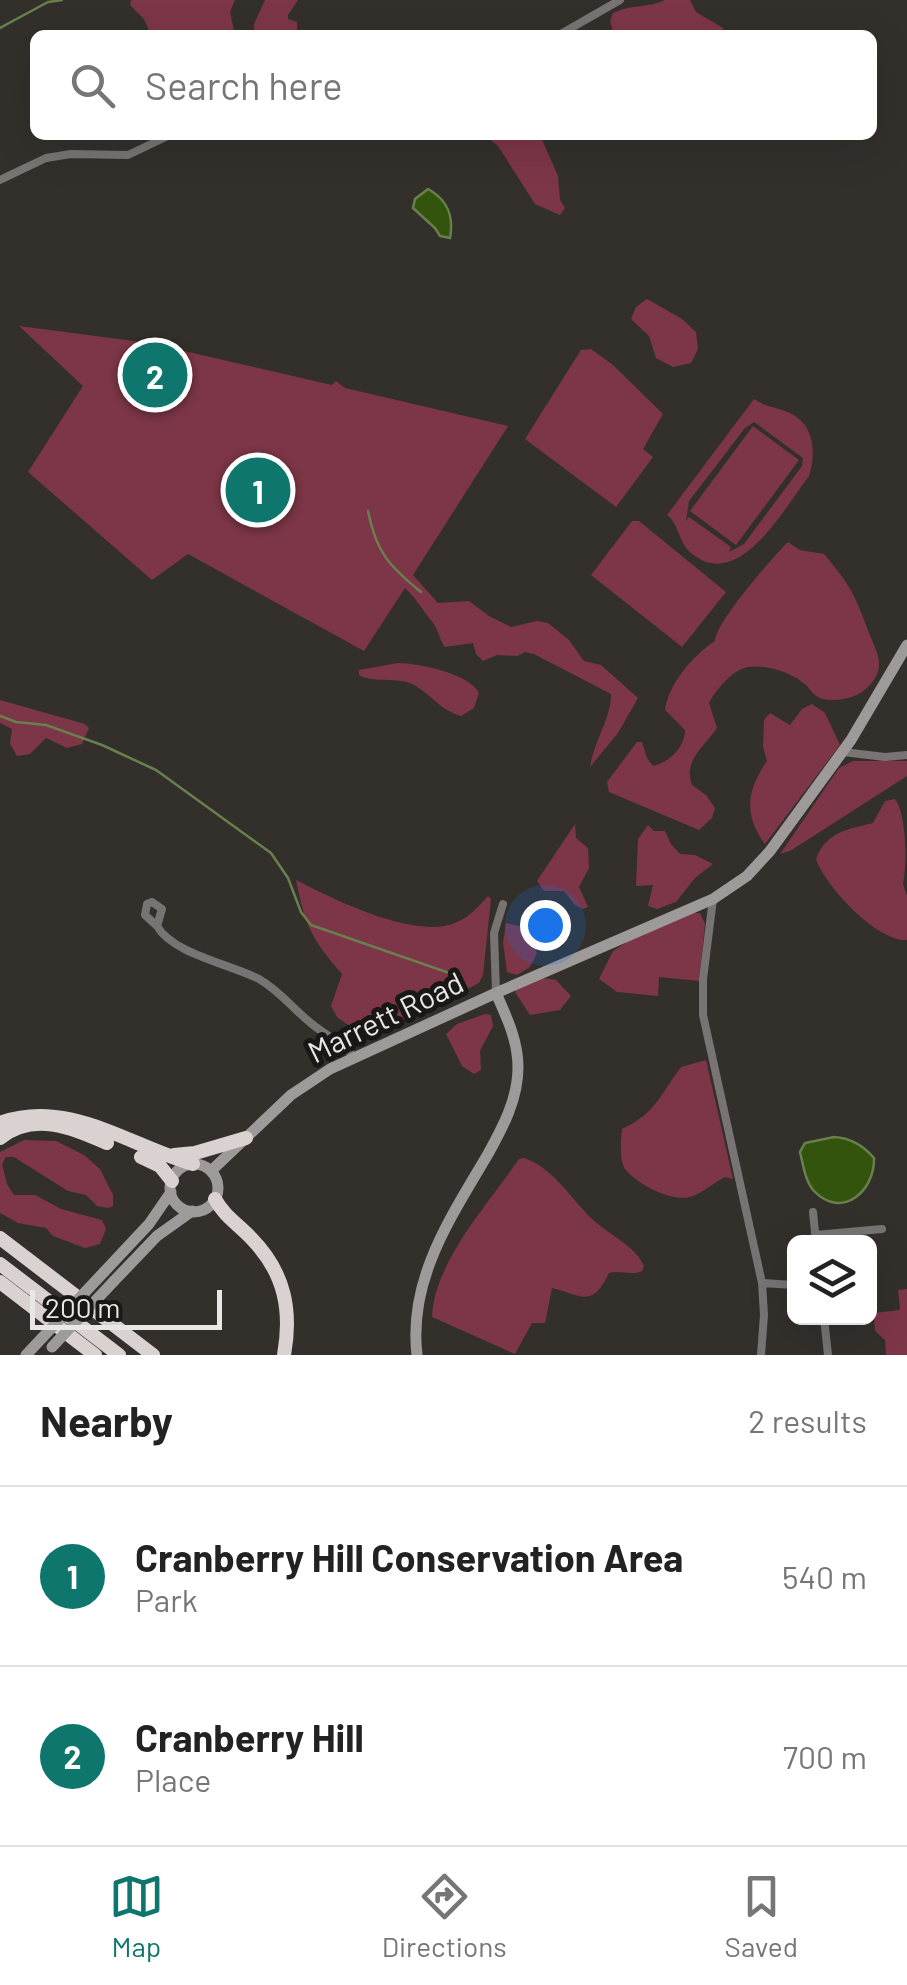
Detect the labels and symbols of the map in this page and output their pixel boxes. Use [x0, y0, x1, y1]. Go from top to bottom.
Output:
pin: 2 [122, 338, 188, 412]
pin: 1 [226, 452, 290, 528]
your location [520, 900, 571, 951]
street label: Marrett Road [302, 963, 469, 1069]
scale bar [30, 1285, 222, 1330]

